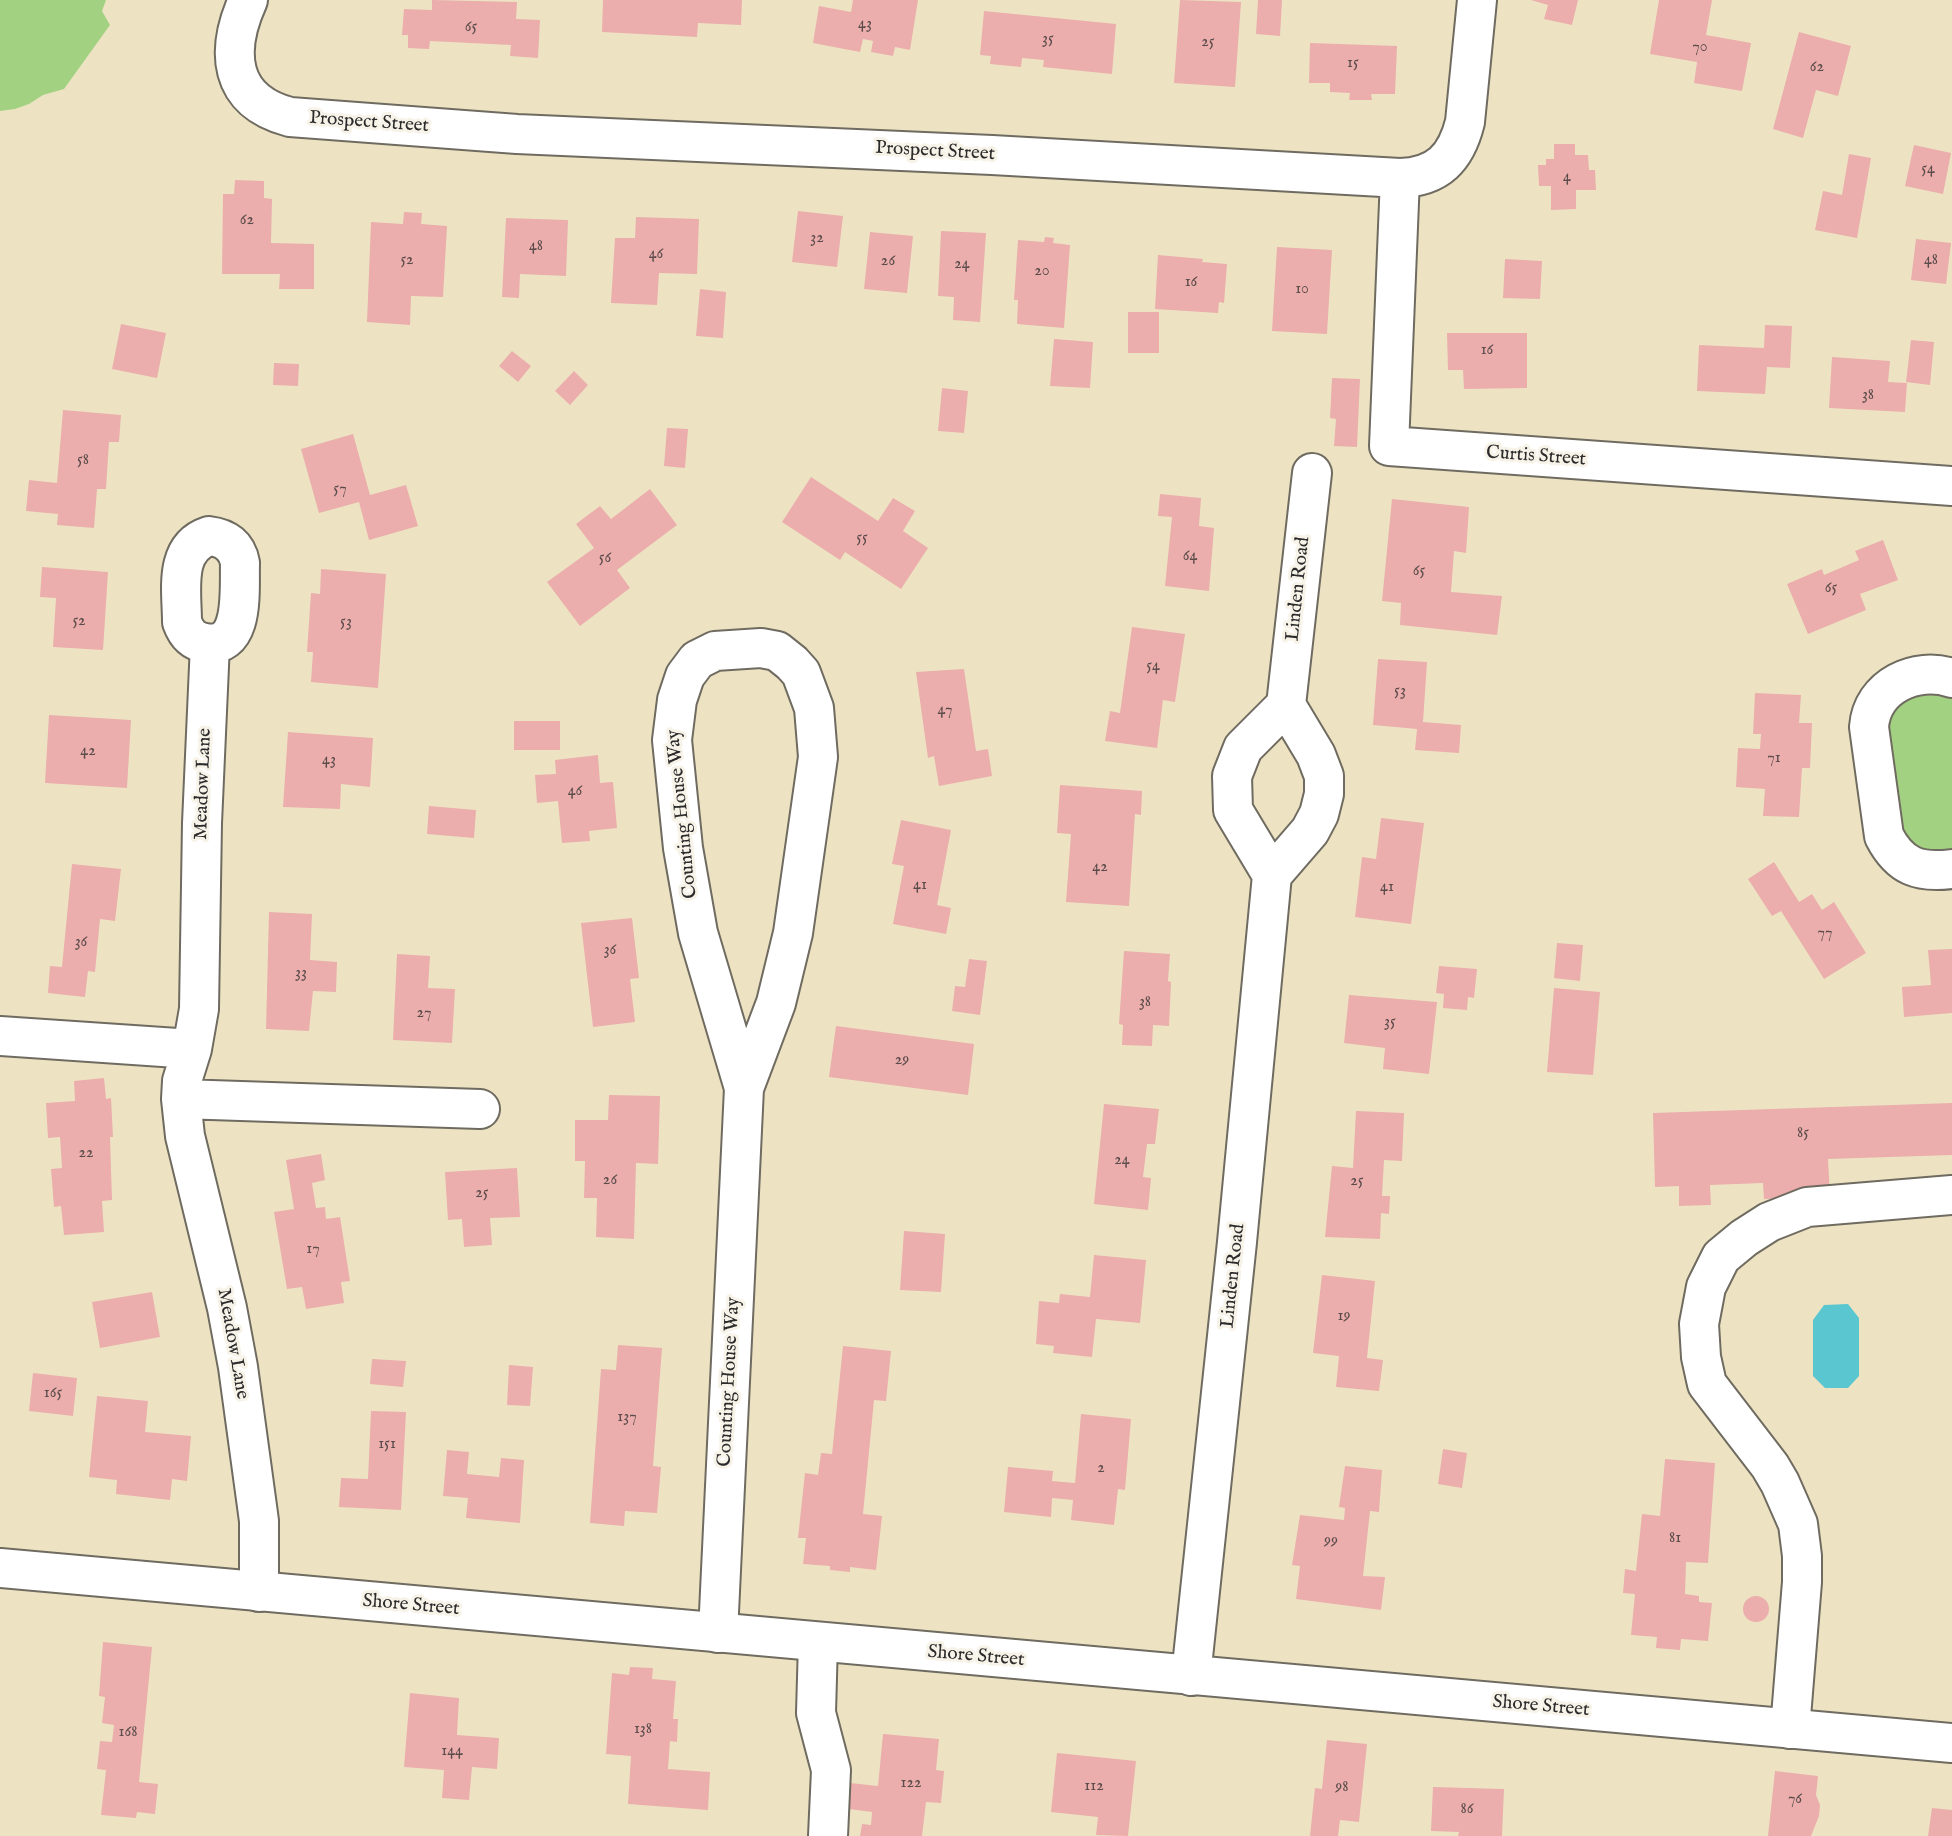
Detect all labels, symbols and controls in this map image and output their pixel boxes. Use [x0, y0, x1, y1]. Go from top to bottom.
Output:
house number: 43 [858, 15, 872, 35]
house number: 65 [465, 18, 477, 38]
house number: 35 [1042, 30, 1054, 50]
house number: 25 [1201, 33, 1215, 53]
house number: 70 [1692, 38, 1708, 58]
house number: 15 [1347, 54, 1359, 74]
house number: 62 [1810, 58, 1824, 78]
street label: Prospect Street [308, 107, 430, 139]
street label: Prospect Street [875, 137, 995, 167]
house number: 54 [1921, 160, 1935, 180]
house number: 4 [1563, 168, 1571, 188]
house number: 62 [240, 211, 254, 231]
house number: 32 [810, 229, 824, 249]
house number: 48 [529, 237, 543, 257]
house number: 46 [649, 245, 663, 265]
house number: 52 [400, 251, 414, 271]
house number: 48 [1924, 251, 1938, 271]
house number: 26 [881, 252, 895, 272]
house number: 24 [954, 255, 970, 275]
house number: 20 [1034, 262, 1050, 282]
house number: 16 [1185, 273, 1197, 293]
house number: 10 [1295, 280, 1309, 300]
house number: 16 [1481, 341, 1493, 361]
house number: 38 [1862, 386, 1874, 406]
street label: Curtis Street [1485, 442, 1587, 472]
house number: 58 [77, 451, 89, 471]
house number: 57 [333, 480, 347, 500]
house number: 55 [856, 529, 868, 549]
street label: Linden Road [1282, 536, 1316, 642]
house number: 64 [1183, 547, 1197, 567]
house number: 56 [599, 549, 611, 569]
house number: 65 [1413, 562, 1425, 582]
house number: 65 [1825, 579, 1837, 599]
house number: 52 [72, 612, 86, 632]
house number: 53 [340, 613, 352, 633]
house number: 54 [1146, 657, 1160, 677]
house number: 53 [1394, 682, 1406, 702]
house number: 47 [938, 701, 952, 721]
street label: Meadow Lane [191, 728, 217, 840]
street label: Counting House Way [663, 728, 703, 900]
house number: 42 [80, 742, 96, 762]
house number: 71 [1767, 749, 1781, 769]
house number: 43 [322, 751, 336, 771]
house number: 46 [568, 782, 582, 802]
house number: 42 [1092, 858, 1108, 878]
house number: 41 [913, 876, 927, 896]
house number: 41 [1380, 878, 1394, 898]
house number: 77 [1818, 924, 1832, 944]
house number: 36 [75, 933, 87, 953]
house number: 36 [604, 941, 616, 961]
house number: 33 [295, 964, 307, 984]
house number: 38 [1139, 993, 1151, 1013]
house number: 27 [417, 1004, 431, 1024]
house number: 35 [1384, 1013, 1396, 1033]
house number: 29 [895, 1051, 909, 1071]
house number: 85 [1797, 1124, 1809, 1144]
house number: 22 [78, 1144, 94, 1164]
house number: 24 [1114, 1151, 1130, 1171]
house number: 26 [603, 1171, 617, 1191]
house number: 25 [1350, 1172, 1364, 1192]
house number: 25 [475, 1184, 489, 1204]
street label: Linden Road [1217, 1223, 1251, 1329]
house number: 17 [306, 1240, 320, 1260]
street label: Meadow Lane [211, 1287, 253, 1401]
street label: Counting House Way [714, 1297, 746, 1467]
house number: 19 [1338, 1307, 1350, 1327]
house number: 165 [44, 1384, 62, 1404]
house number: 137 [617, 1408, 637, 1428]
house number: 151 [378, 1435, 396, 1455]
house number: 2 [1097, 1459, 1105, 1479]
house number: 81 [1669, 1529, 1681, 1549]
house number: 99 [1324, 1532, 1338, 1552]
street label: Shore Street [362, 1590, 460, 1622]
street label: Shore Street [927, 1641, 1025, 1673]
street label: Shore Street [1492, 1691, 1590, 1723]
house number: 138 [634, 1720, 652, 1740]
house number: 168 [119, 1723, 137, 1743]
house number: 144 [441, 1742, 463, 1762]
house number: 122 [901, 1774, 921, 1794]
house number: 112 [1084, 1777, 1104, 1797]
house number: 98 [1335, 1778, 1349, 1798]
house number: 76 [1788, 1790, 1802, 1810]
house number: 86 [1460, 1800, 1474, 1820]

